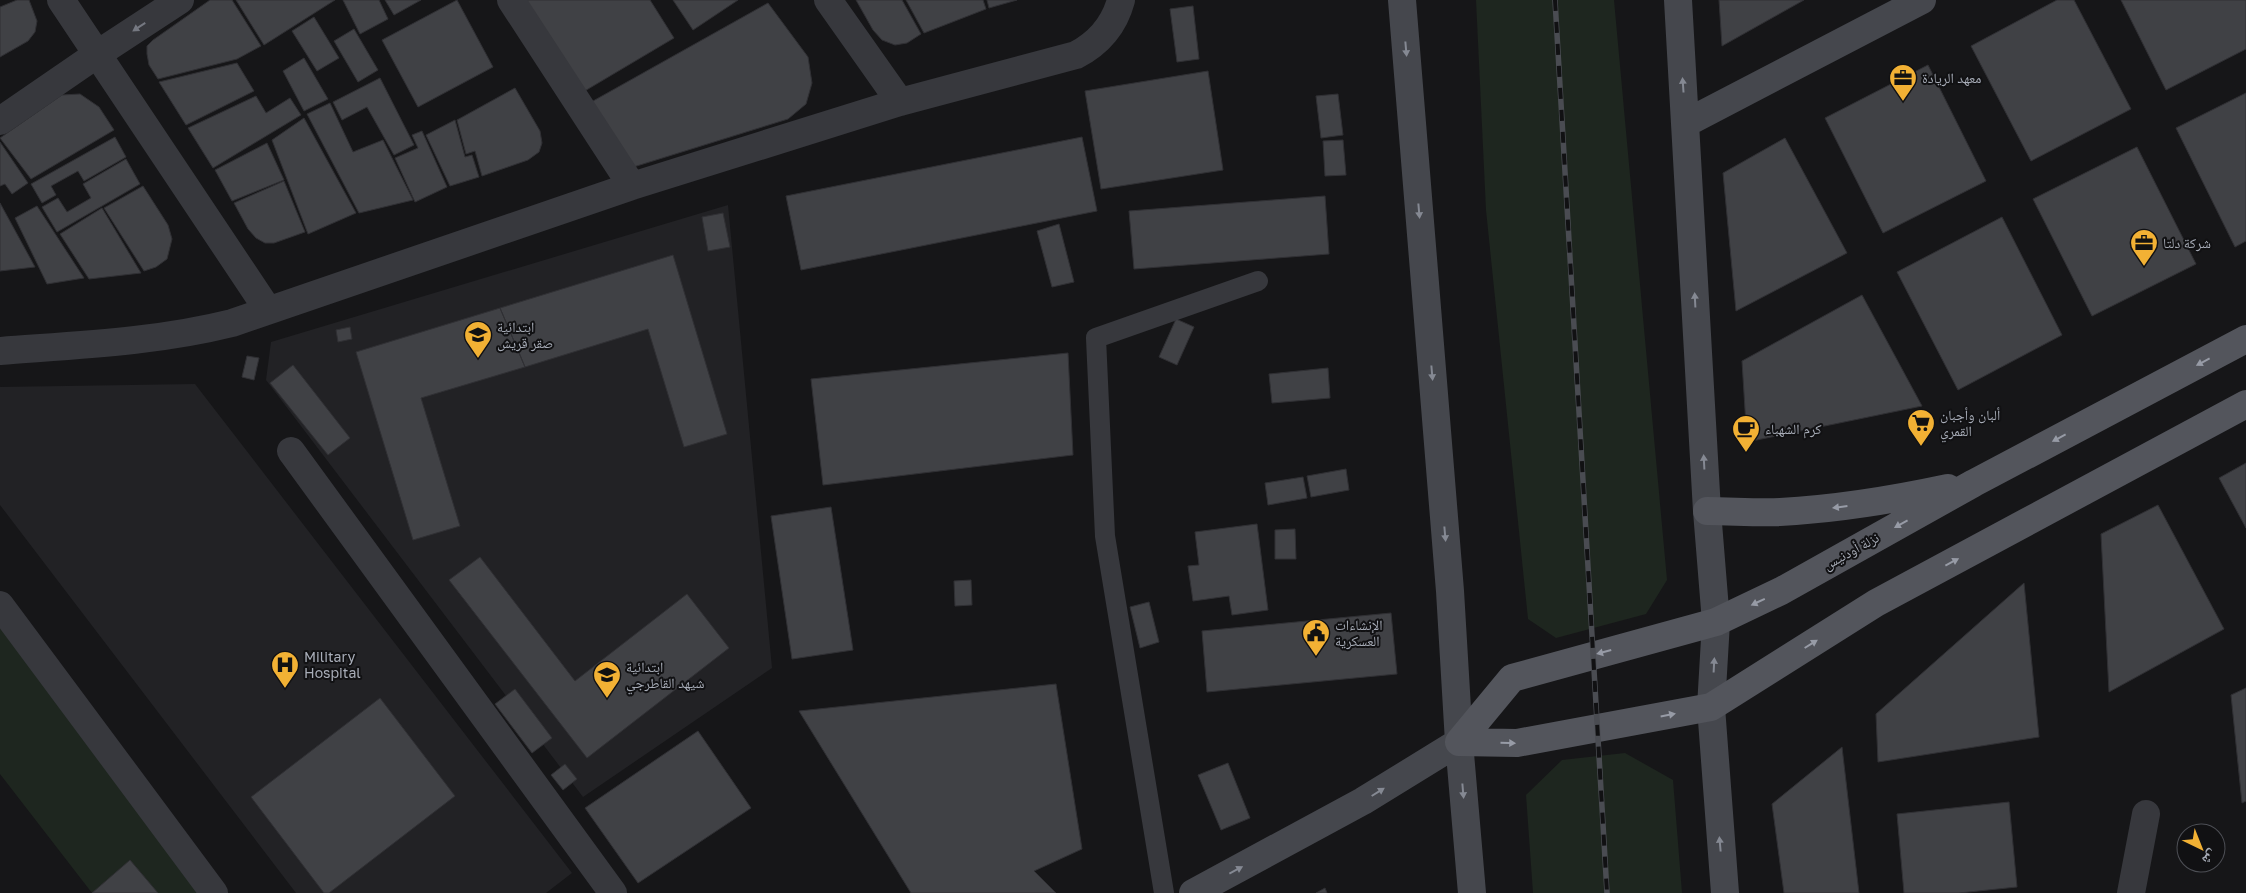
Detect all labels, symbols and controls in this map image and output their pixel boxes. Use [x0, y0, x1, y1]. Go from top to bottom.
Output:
one-way arrow [132, 22, 146, 31]
one-way arrow [1402, 41, 1410, 57]
office icon: معهد الريادة [1888, 63, 1918, 102]
place label: معهد الريادة [1922, 69, 1981, 87]
one-way arrow [1679, 77, 1687, 93]
one-way arrow [1415, 203, 1423, 219]
office icon: شركة دلتا [2129, 228, 2159, 267]
place label: شركة دلتا [2163, 234, 2211, 252]
one-way arrow [1691, 292, 1699, 308]
place label: ابتدائية صقر قريش [497, 318, 553, 352]
school or university icon: ابتدائية صقر قريش [463, 320, 493, 359]
one-way arrow [2196, 358, 2210, 366]
one-way arrow [1428, 365, 1436, 381]
place label: ألبان وأجبان القمري [1940, 406, 2000, 443]
supermarket icon: ألبان وأجبان القمري [1906, 408, 1936, 447]
cafe icon: كرم الشهباء [1731, 414, 1761, 453]
place label: كرم الشهباء [1765, 420, 1822, 439]
one-way arrow [2052, 434, 2066, 442]
one-way arrow [1700, 454, 1708, 470]
one-way arrow [1832, 503, 1848, 511]
one-way arrow [1894, 519, 1908, 528]
one-way arrow [1442, 527, 1450, 543]
street label: نزلة أودنيس [1820, 528, 1882, 574]
one-way arrow [1945, 558, 1958, 567]
one-way arrow [1751, 598, 1765, 606]
place label: الإنشاءات العسكرية [1335, 616, 1383, 650]
public building icon: الإنشاءات العسكرية [1301, 618, 1331, 657]
one-way arrow [1805, 639, 1818, 649]
place label: Military Hospital [304, 648, 361, 681]
one-way arrow [1597, 649, 1612, 657]
hospital icon: Military Hospital [270, 650, 300, 689]
one-way arrow [1710, 657, 1718, 673]
place label: ابتدائية شيهد القاطرجي [626, 658, 704, 695]
school or university icon: ابتدائية شيهد القاطرجي [592, 660, 622, 699]
one-way arrow [1660, 710, 1676, 718]
one-way arrow [1500, 739, 1516, 747]
one-way arrow [1459, 783, 1467, 799]
one-way arrow [1372, 787, 1385, 796]
north arrow [2176, 823, 2226, 873]
one-way arrow [1716, 836, 1724, 852]
text: ش [2198, 846, 2221, 869]
one-way arrow [1228, 866, 1243, 874]

